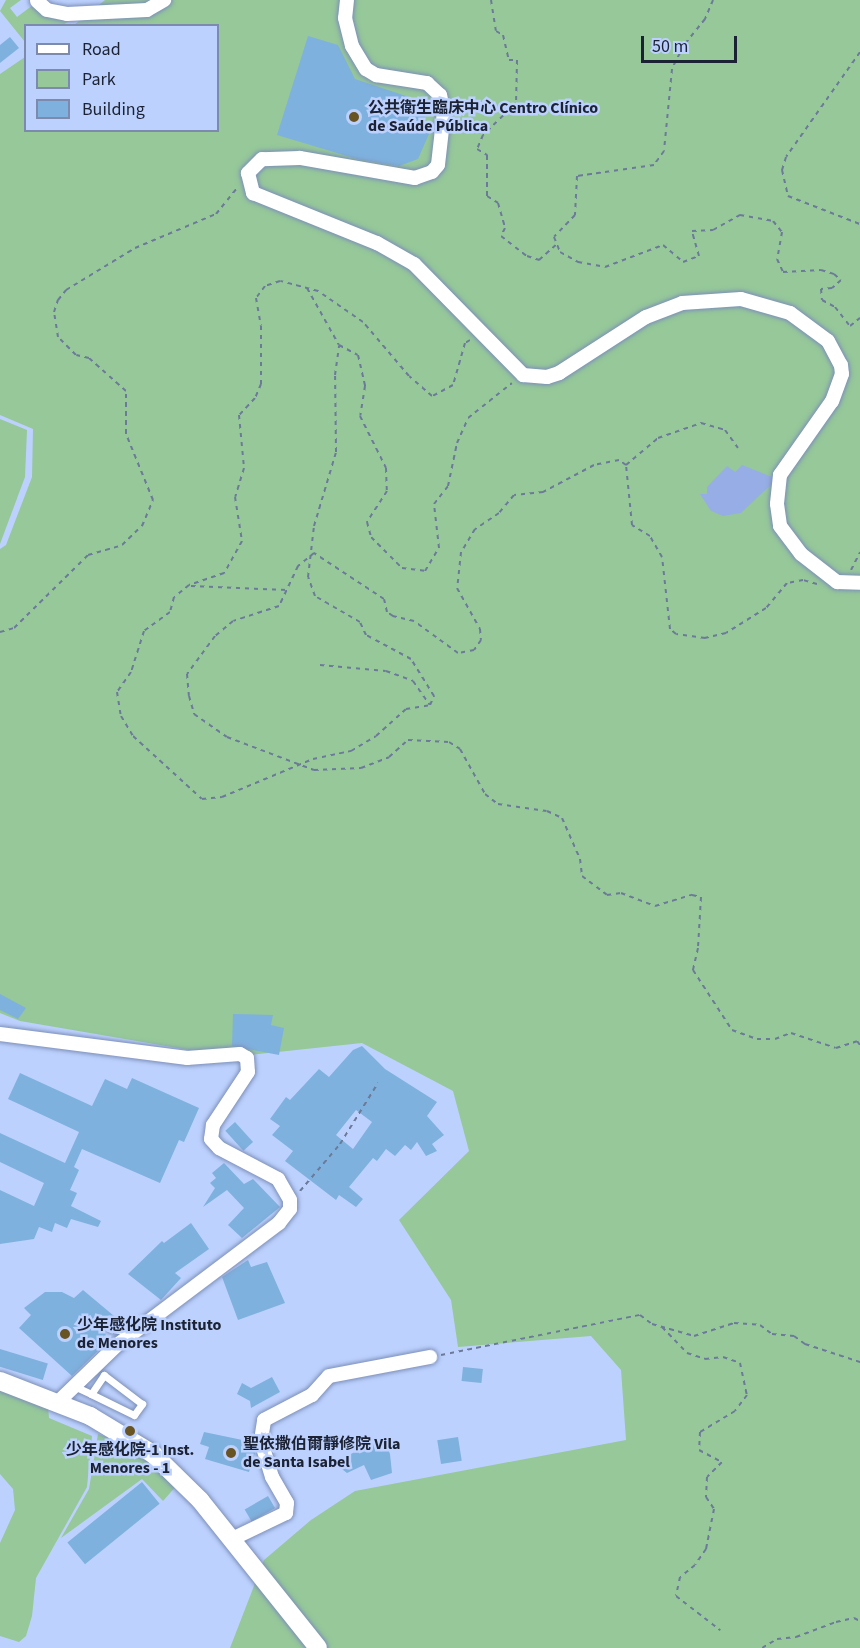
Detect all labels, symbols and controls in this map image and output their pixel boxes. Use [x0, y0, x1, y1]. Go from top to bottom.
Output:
legend [24, 24, 219, 132]
scale bar [644, 24, 740, 62]
text: 50 m [652, 34, 688, 59]
text: Road [82, 37, 121, 62]
text: Park [82, 67, 116, 92]
text: Building [82, 97, 145, 122]
place label: 公共衛生臨床中心 Centro Clínico de Saúde Pública [368, 98, 598, 136]
marker: 公共衛生臨床中心 Centro Clínico de Saúde Pública [345, 108, 363, 126]
place label: 少年感化院 Instituto de Menores [77, 1315, 221, 1353]
marker: 少年感化院 Instituto de Menores [58, 1327, 72, 1341]
marker: 少年感化院-1 Inst. Menores - 1 [123, 1424, 137, 1438]
place label: 聖依撒伯爾靜修院 Vila de Santa Isabel [243, 1434, 401, 1472]
place label: 少年感化院-1 Inst. Menores - 1 [66, 1440, 194, 1478]
marker: 聖依撒伯爾靜修院 Vila de Santa Isabel [224, 1446, 238, 1460]

